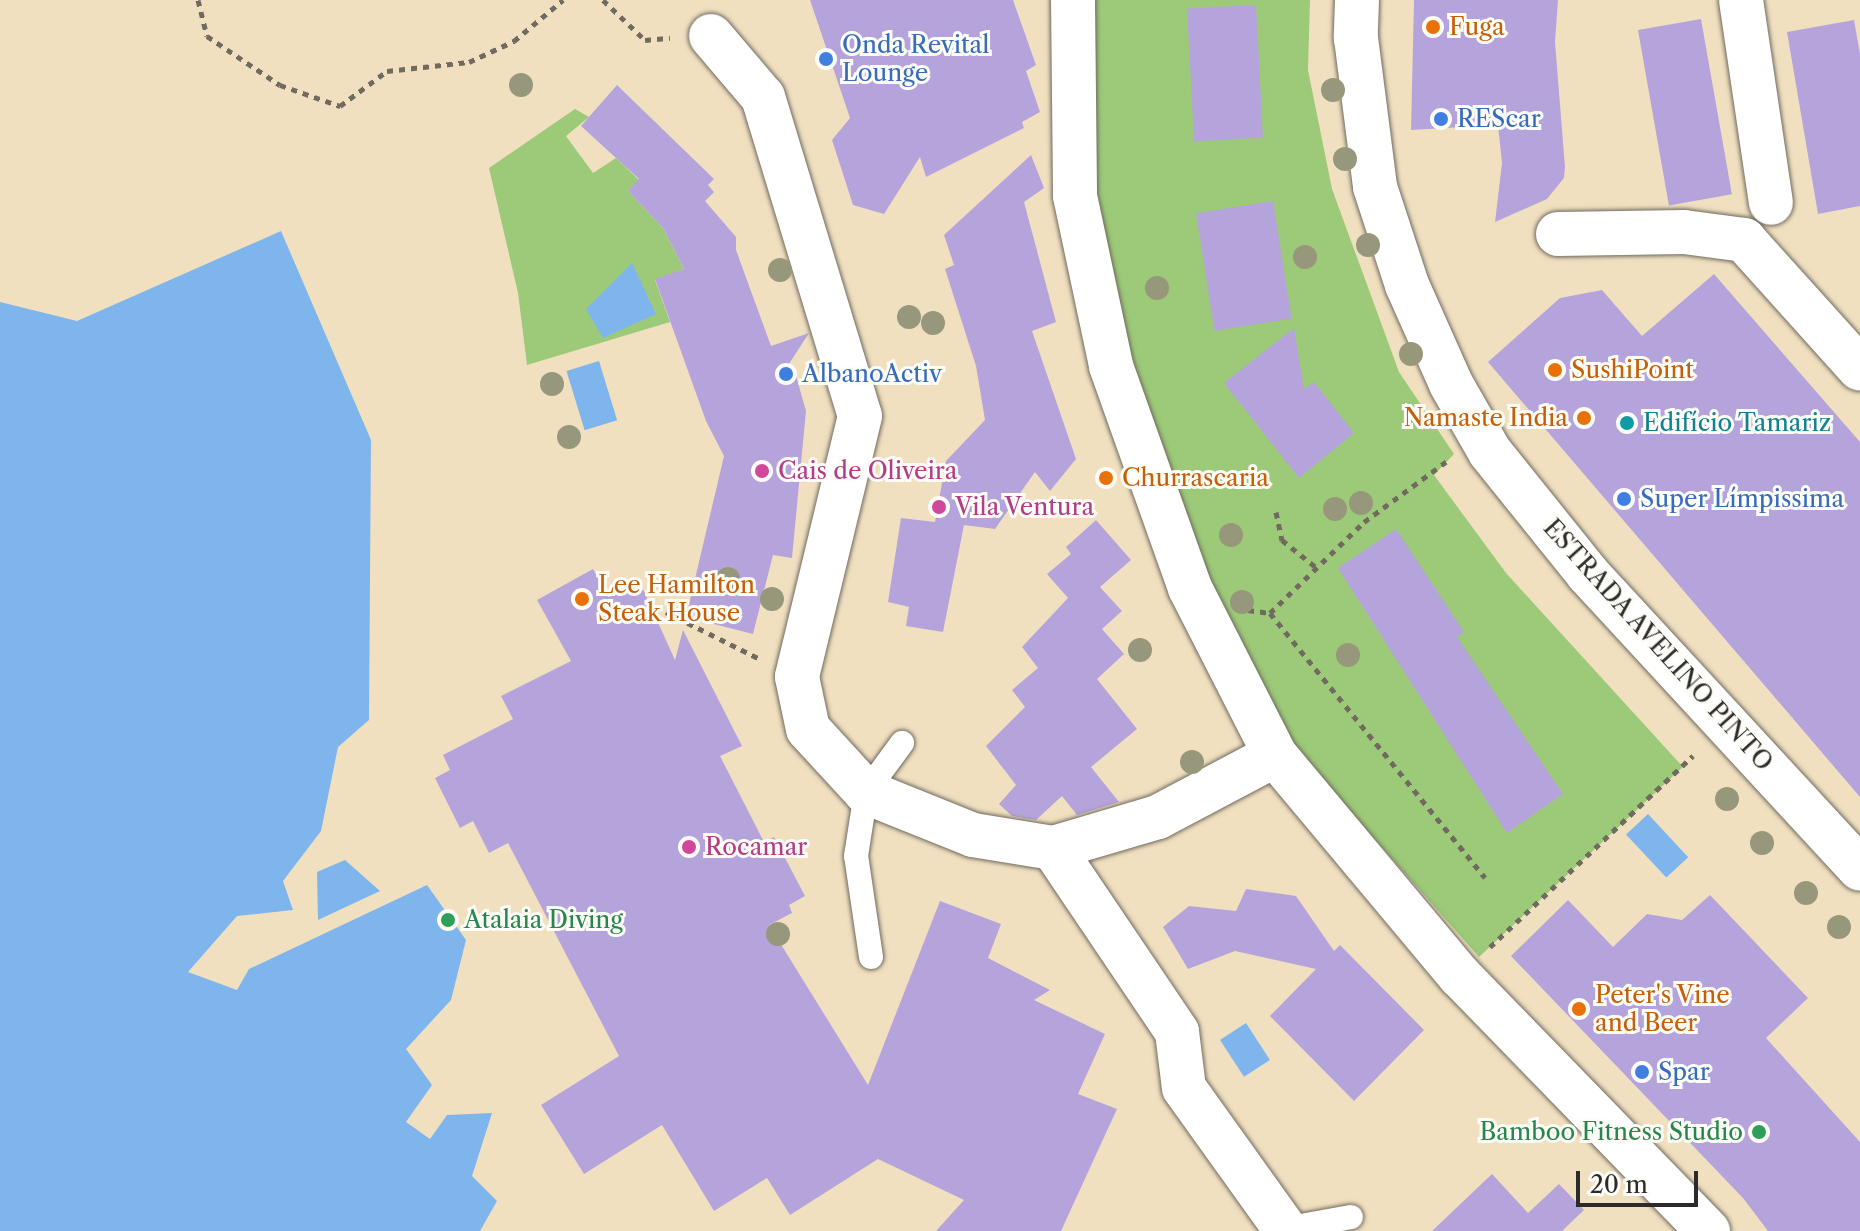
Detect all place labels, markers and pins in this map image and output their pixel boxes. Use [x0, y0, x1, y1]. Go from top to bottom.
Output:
place label: Fuga [1449, 13, 1505, 41]
marker: Fuga [1424, 18, 1442, 36]
place label: Onda Revital Lounge [842, 31, 990, 87]
marker: Onda Revital Lounge [817, 50, 835, 68]
place label: REScar [1457, 105, 1541, 133]
marker: REScar [1432, 110, 1450, 128]
place label: SushiPoint [1571, 356, 1694, 384]
place label: AlbanoActiv [802, 360, 942, 388]
marker: SushiPoint [1546, 361, 1564, 379]
marker: AlbanoActiv [777, 365, 795, 383]
place label: Namaste India [1404, 404, 1568, 432]
marker: Namaste India [1575, 409, 1593, 427]
place label: Edifício Tamariz [1643, 409, 1832, 437]
marker: Edifício Tamariz [1618, 414, 1636, 432]
place label: Cais de Oliveira [778, 457, 957, 485]
marker: Cais de Oliveira [753, 462, 771, 480]
place label: Churrascaria [1122, 464, 1269, 492]
marker: Churrascaria [1097, 469, 1115, 487]
place label: Super Límpissima [1640, 485, 1845, 513]
marker: Super Límpissima [1615, 490, 1633, 508]
place label: Vila Ventura [955, 493, 1095, 521]
marker: Vila Ventura [930, 498, 948, 516]
place label: Lee Hamilton Steak House [598, 571, 755, 627]
marker: Lee Hamilton Steak House [573, 590, 591, 608]
place label: Rocamar [705, 833, 807, 861]
marker: Rocamar [680, 838, 698, 856]
place label: Atalaia Diving [464, 906, 623, 934]
marker: Atalaia Diving [439, 911, 457, 929]
place label: Peter's Vine and Beer [1595, 981, 1731, 1037]
marker: Peter's Vine and Beer [1570, 1000, 1588, 1018]
place label: Spar [1658, 1058, 1710, 1086]
marker: Spar [1633, 1063, 1651, 1081]
place label: Bamboo Fitness Studio [1480, 1118, 1743, 1146]
marker: Bamboo Fitness Studio [1750, 1123, 1768, 1141]

